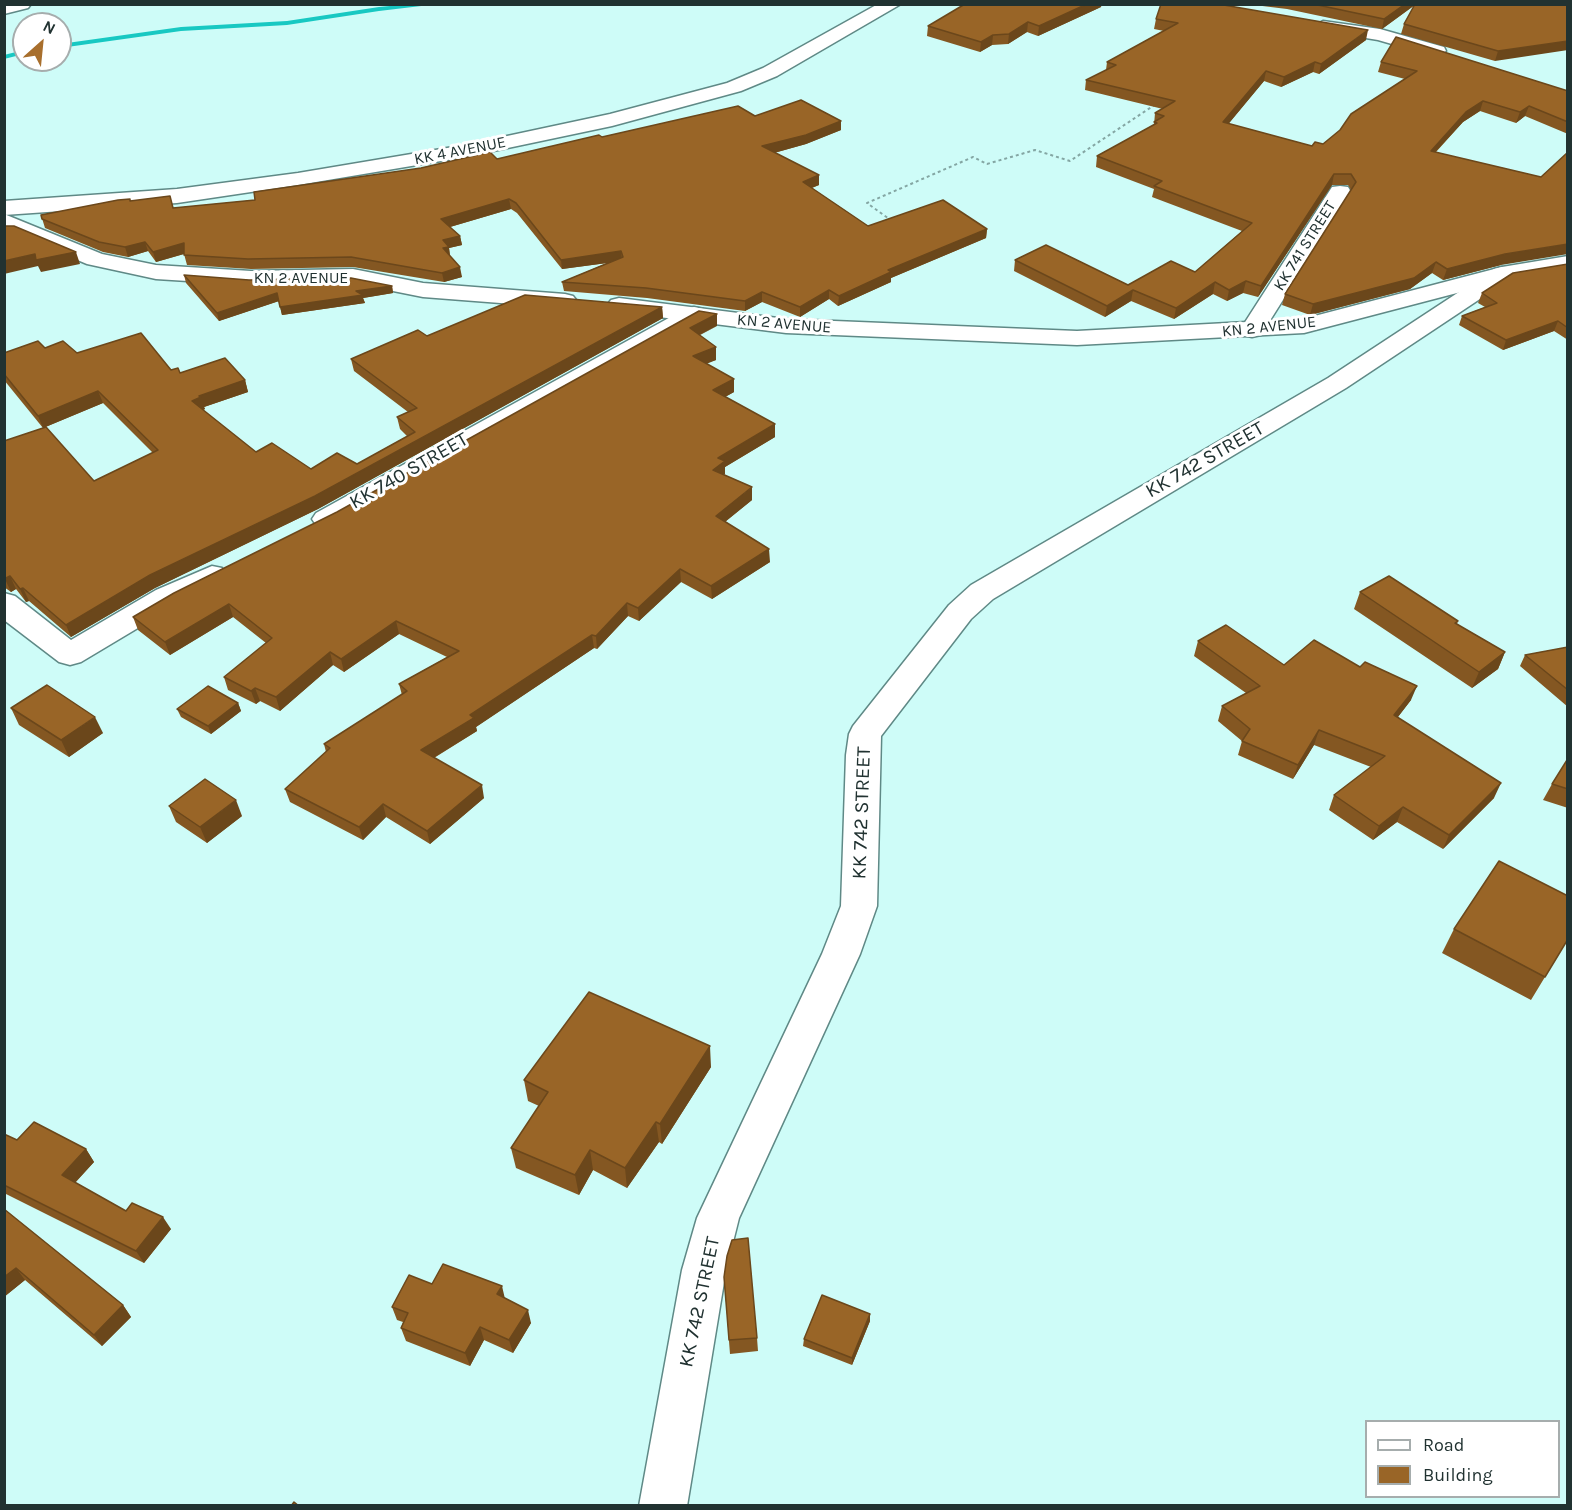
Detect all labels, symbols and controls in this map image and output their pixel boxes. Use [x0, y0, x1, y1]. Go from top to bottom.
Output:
north arrow [12, 12, 72, 72]
text: N [40, 16, 59, 38]
street label: KK 4 AVENUE [412, 133, 508, 169]
street label: KK 741 STREET [1270, 198, 1340, 294]
street label: KN 2 AVENUE [254, 268, 348, 288]
street label: KN 2 AVENUE [736, 310, 832, 338]
street label: KN 2 AVENUE [1221, 313, 1317, 341]
street label: KK 742 STREET [1142, 416, 1268, 504]
street label: KK 740 STREET [345, 427, 473, 515]
street label: KK 742 STREET [848, 746, 876, 880]
street label: KK 742 STREET [674, 1235, 726, 1369]
legend [1365, 1420, 1560, 1498]
text: Road [1423, 1434, 1464, 1456]
text: Building [1423, 1464, 1493, 1486]

